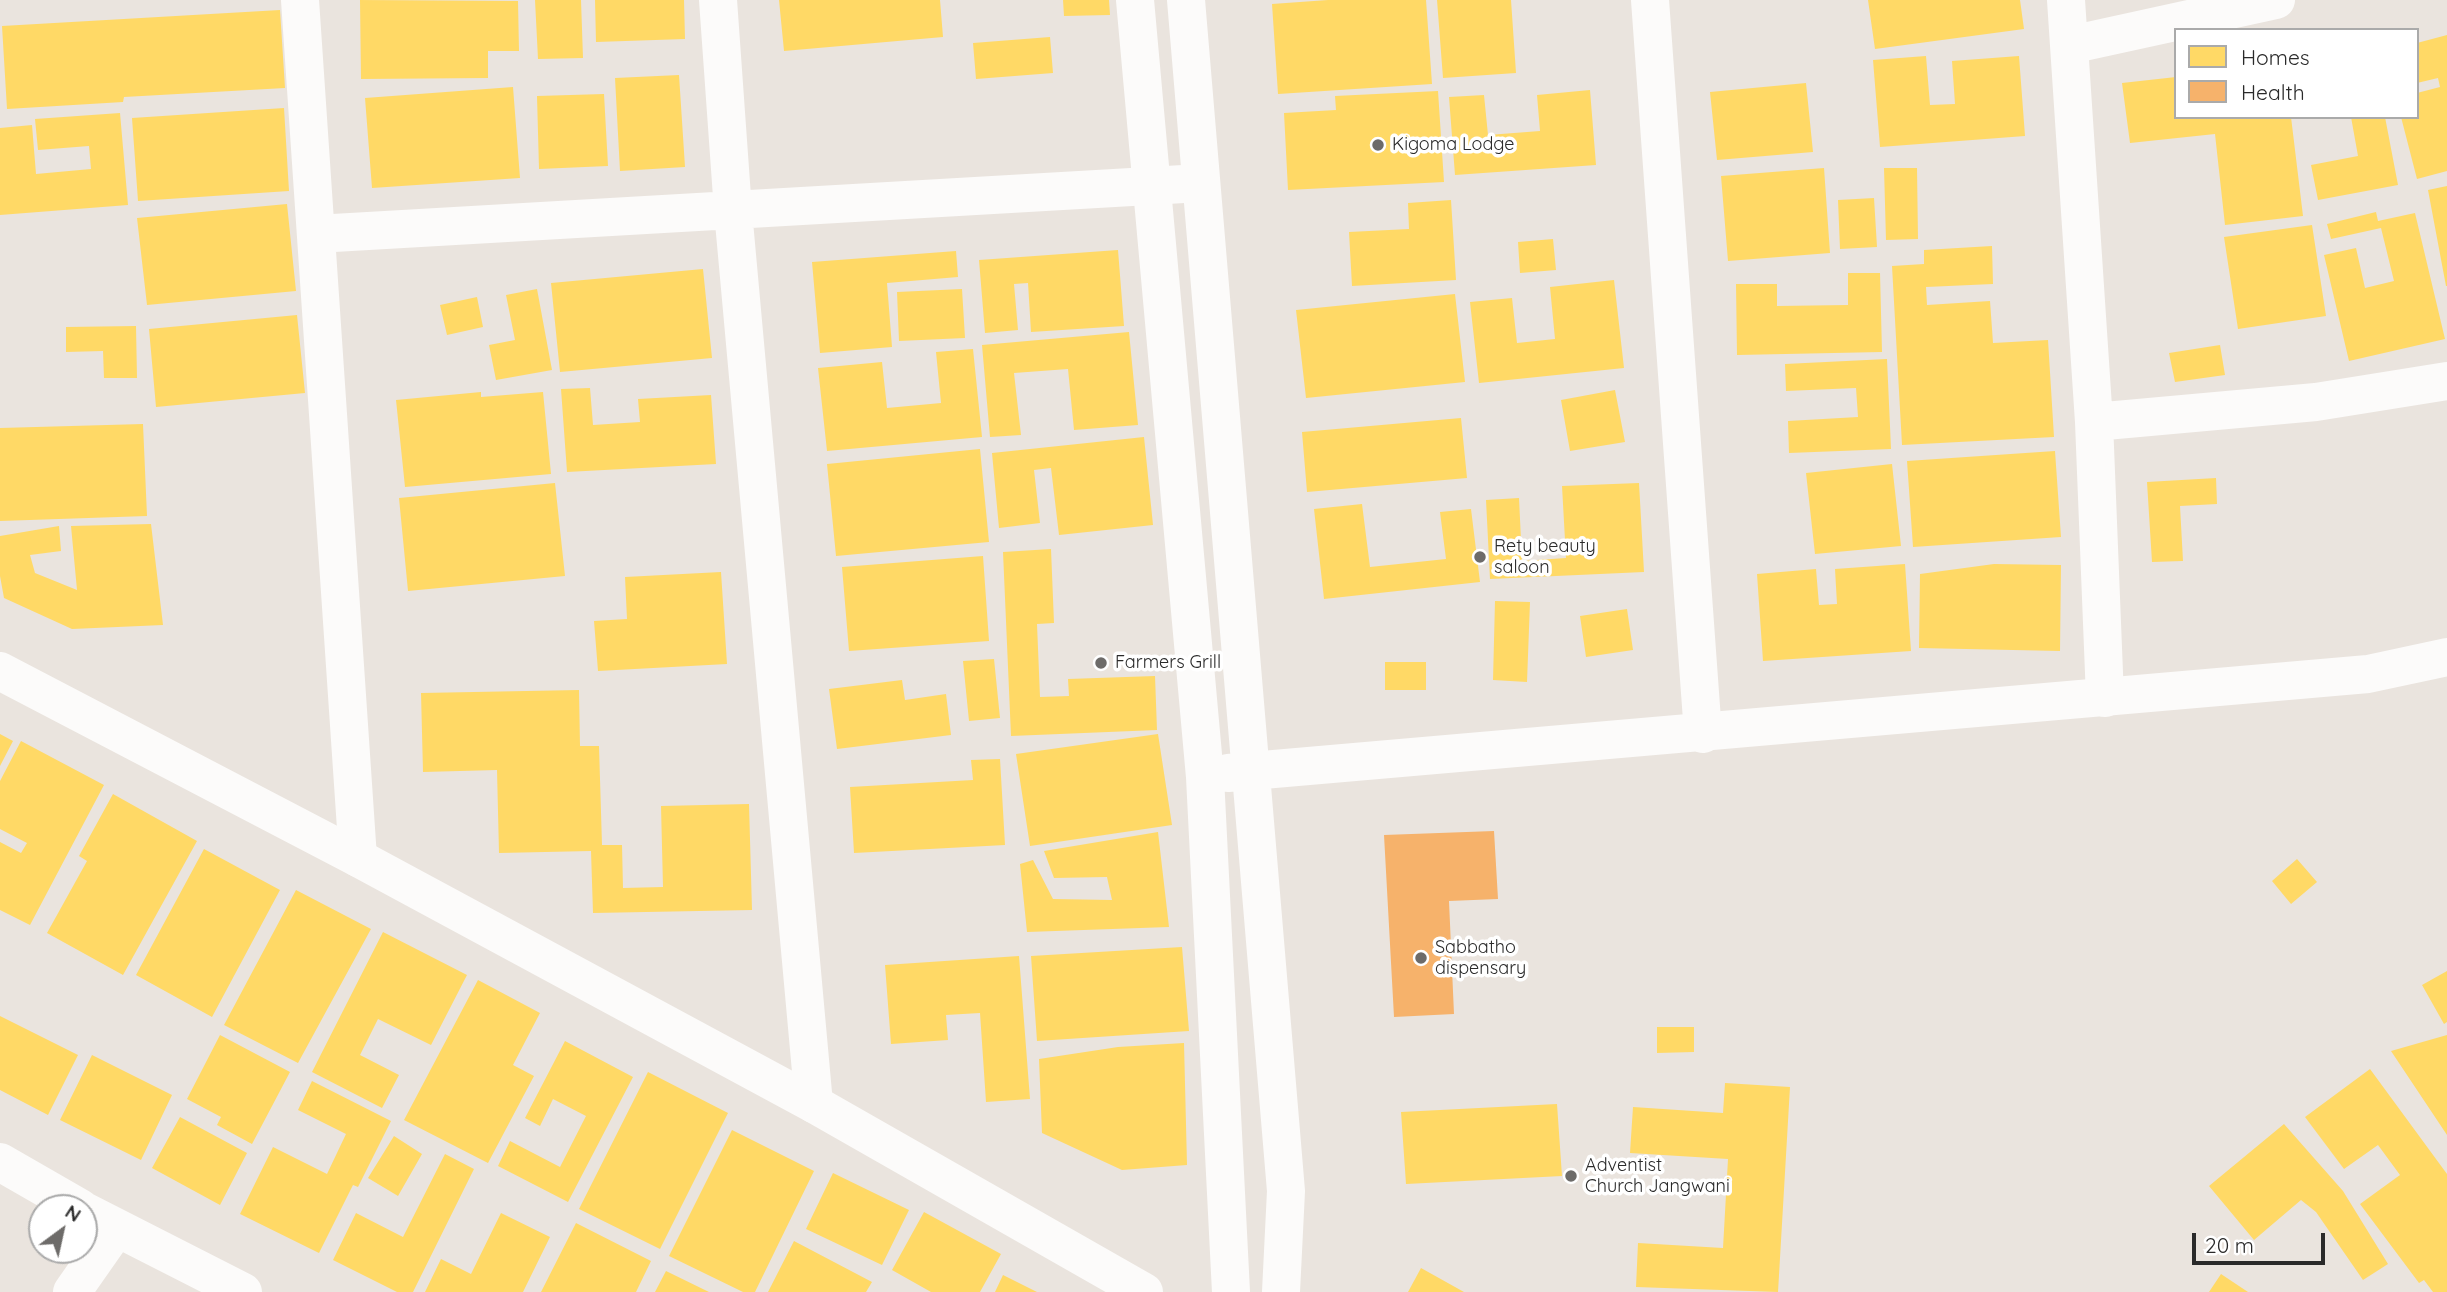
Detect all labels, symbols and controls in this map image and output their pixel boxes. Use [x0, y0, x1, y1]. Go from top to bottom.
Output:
legend [2174, 28, 2419, 119]
text: Homes [2241, 44, 2310, 70]
text: Health [2241, 79, 2305, 105]
place label: Kigoma Lodge [1392, 134, 1514, 156]
marker: Kigoma Lodge [1370, 137, 1386, 153]
place label: Rety beauty saloon [1494, 536, 1596, 578]
marker: Rety beauty saloon [1472, 549, 1488, 565]
place label: Farmers Grill [1115, 652, 1221, 674]
marker: Farmers Grill [1093, 655, 1109, 671]
place label: Sabbatho dispensary [1435, 937, 1526, 979]
marker: Sabbatho dispensary [1413, 950, 1429, 966]
place label: Adventist Church Jangwani [1585, 1155, 1730, 1198]
marker: Adventist Church Jangwani [1563, 1168, 1579, 1184]
north arrow [28, 1194, 98, 1264]
text: N [61, 1199, 86, 1227]
scale bar [2195, 1218, 2328, 1262]
text: 20 m [2205, 1232, 2254, 1258]

